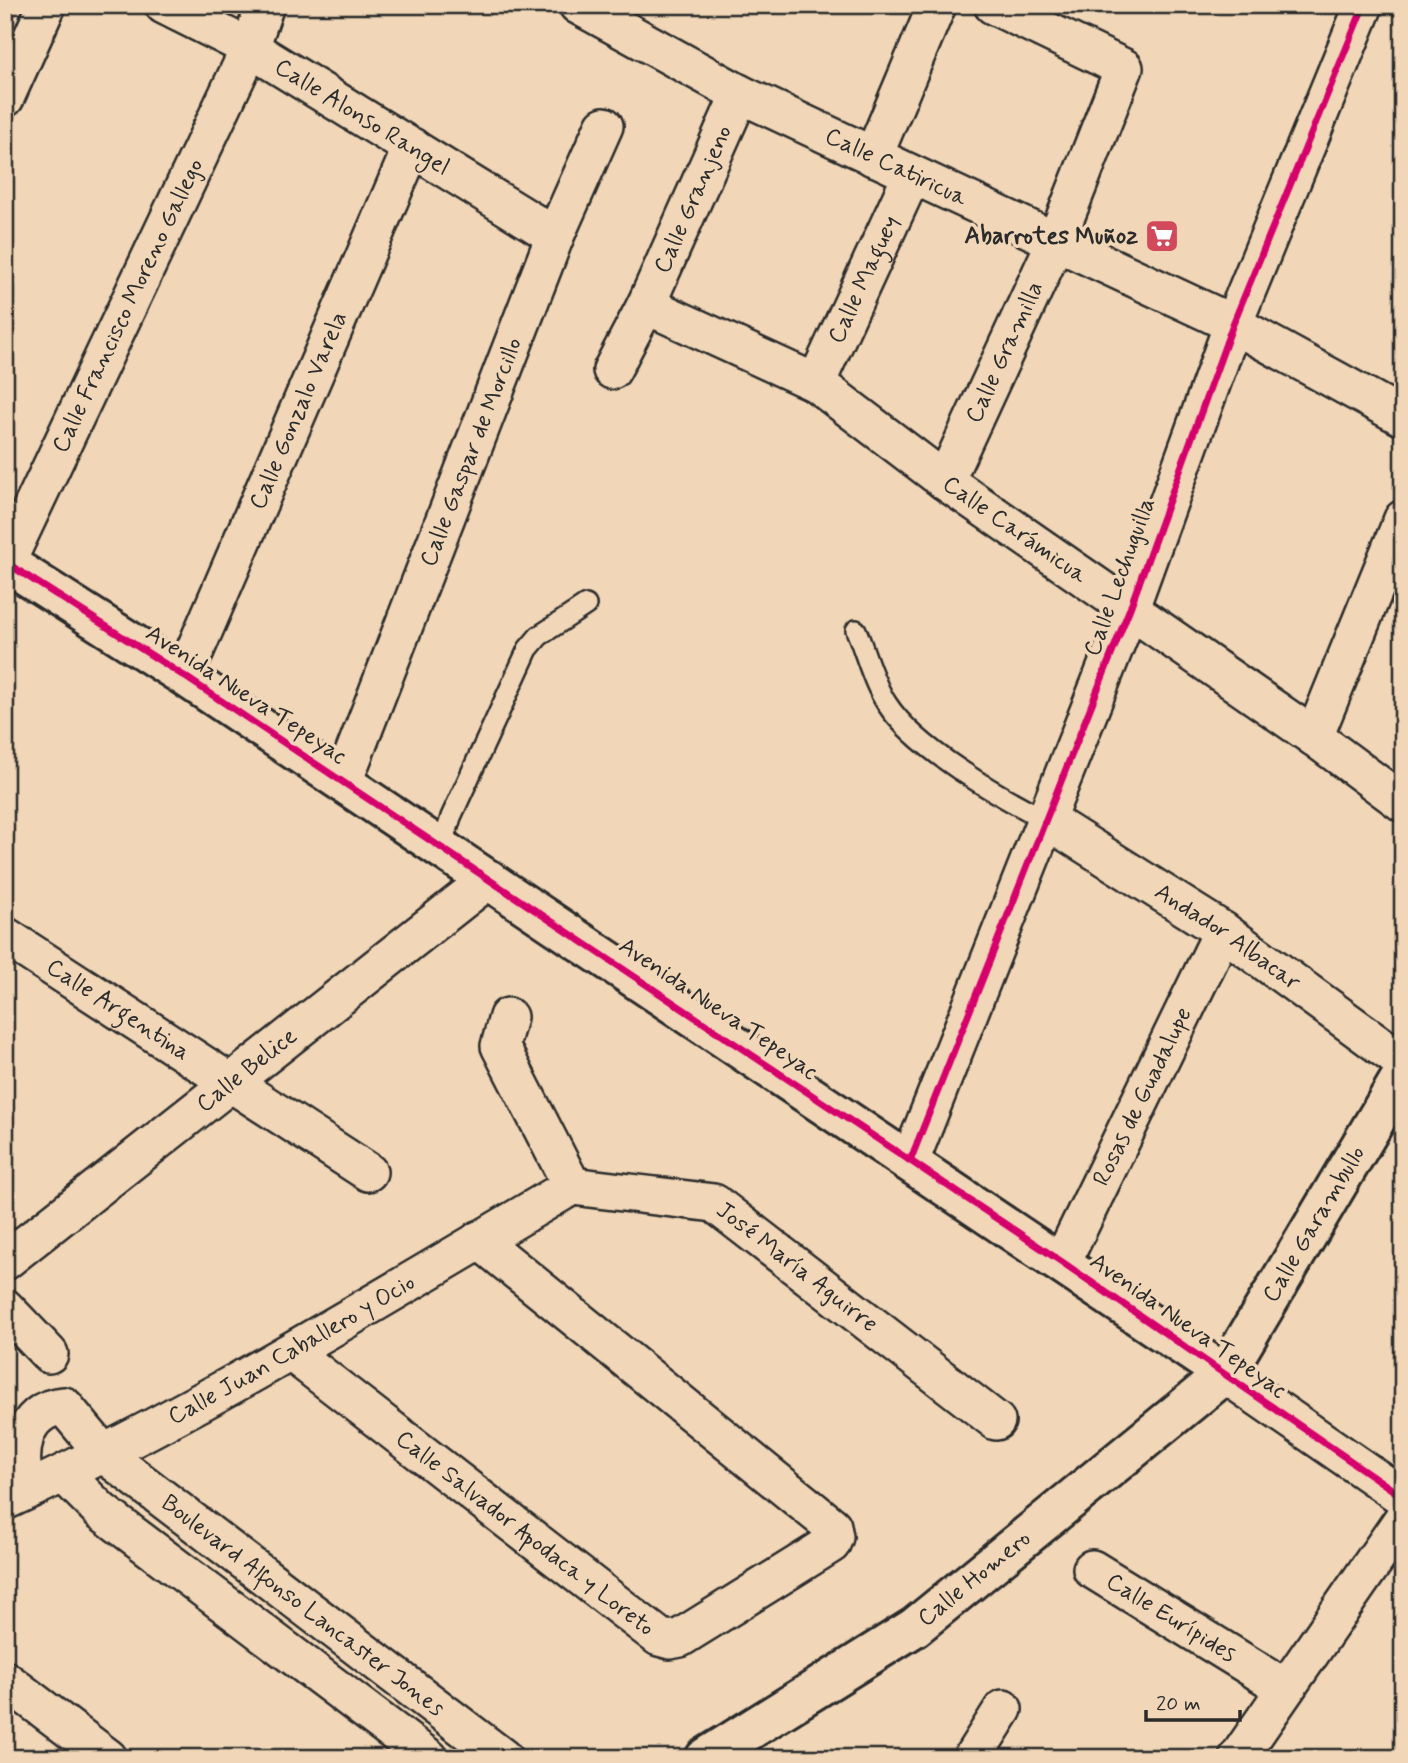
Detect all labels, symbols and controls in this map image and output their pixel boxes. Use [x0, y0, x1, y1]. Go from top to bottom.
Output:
street label: Calle Alonso Rangel [269, 51, 456, 183]
street label: Calle Catiricua [820, 120, 973, 214]
street label: Calle Granjeno [647, 121, 740, 278]
street label: Calle Francisco Moreno Gallego [45, 153, 211, 458]
street label: Calle Maguey [821, 211, 907, 348]
supermarket icon: Abarrotes Muñoz [1143, 217, 1181, 255]
place label: Abarrotes Muñoz [964, 221, 1138, 252]
street label: Calle Gramilla [958, 276, 1051, 428]
street label: Calle Gonzalo Varela [242, 307, 355, 514]
street label: Calle Gaspar de Morcillo [413, 333, 530, 571]
street label: Calle Carámicua [936, 468, 1094, 591]
street label: Calle Lechuguilla [1077, 493, 1163, 661]
street label: Avenida Nueva Tepeyac [139, 618, 353, 772]
street label: Andador Albacar [1149, 876, 1307, 998]
street label: Avenida Nueva Tepeyac [612, 931, 824, 1087]
street label: Calle Argentina [40, 951, 196, 1068]
street label: Rosas de Guadalupe [1086, 1002, 1199, 1191]
street label: Calle Belice [190, 1021, 304, 1120]
street label: Calle Garambullo [1256, 1140, 1372, 1308]
street label: José María Aguirre [710, 1195, 884, 1340]
street label: Avenida Nueva Tepeyac [1083, 1246, 1293, 1406]
street label: Calle Juan Caballero y Ocio [163, 1267, 421, 1432]
street label: Calle Salvador Apodaca y Loreto [389, 1423, 661, 1643]
street label: Boulevard Alfonso Lancaster Jones [155, 1488, 451, 1724]
street label: Calle Homero [911, 1523, 1037, 1634]
street label: Calle Eurípides [1100, 1566, 1242, 1670]
scale bar [1146, 1679, 1240, 1723]
text: 20 m [1156, 1690, 1201, 1718]

